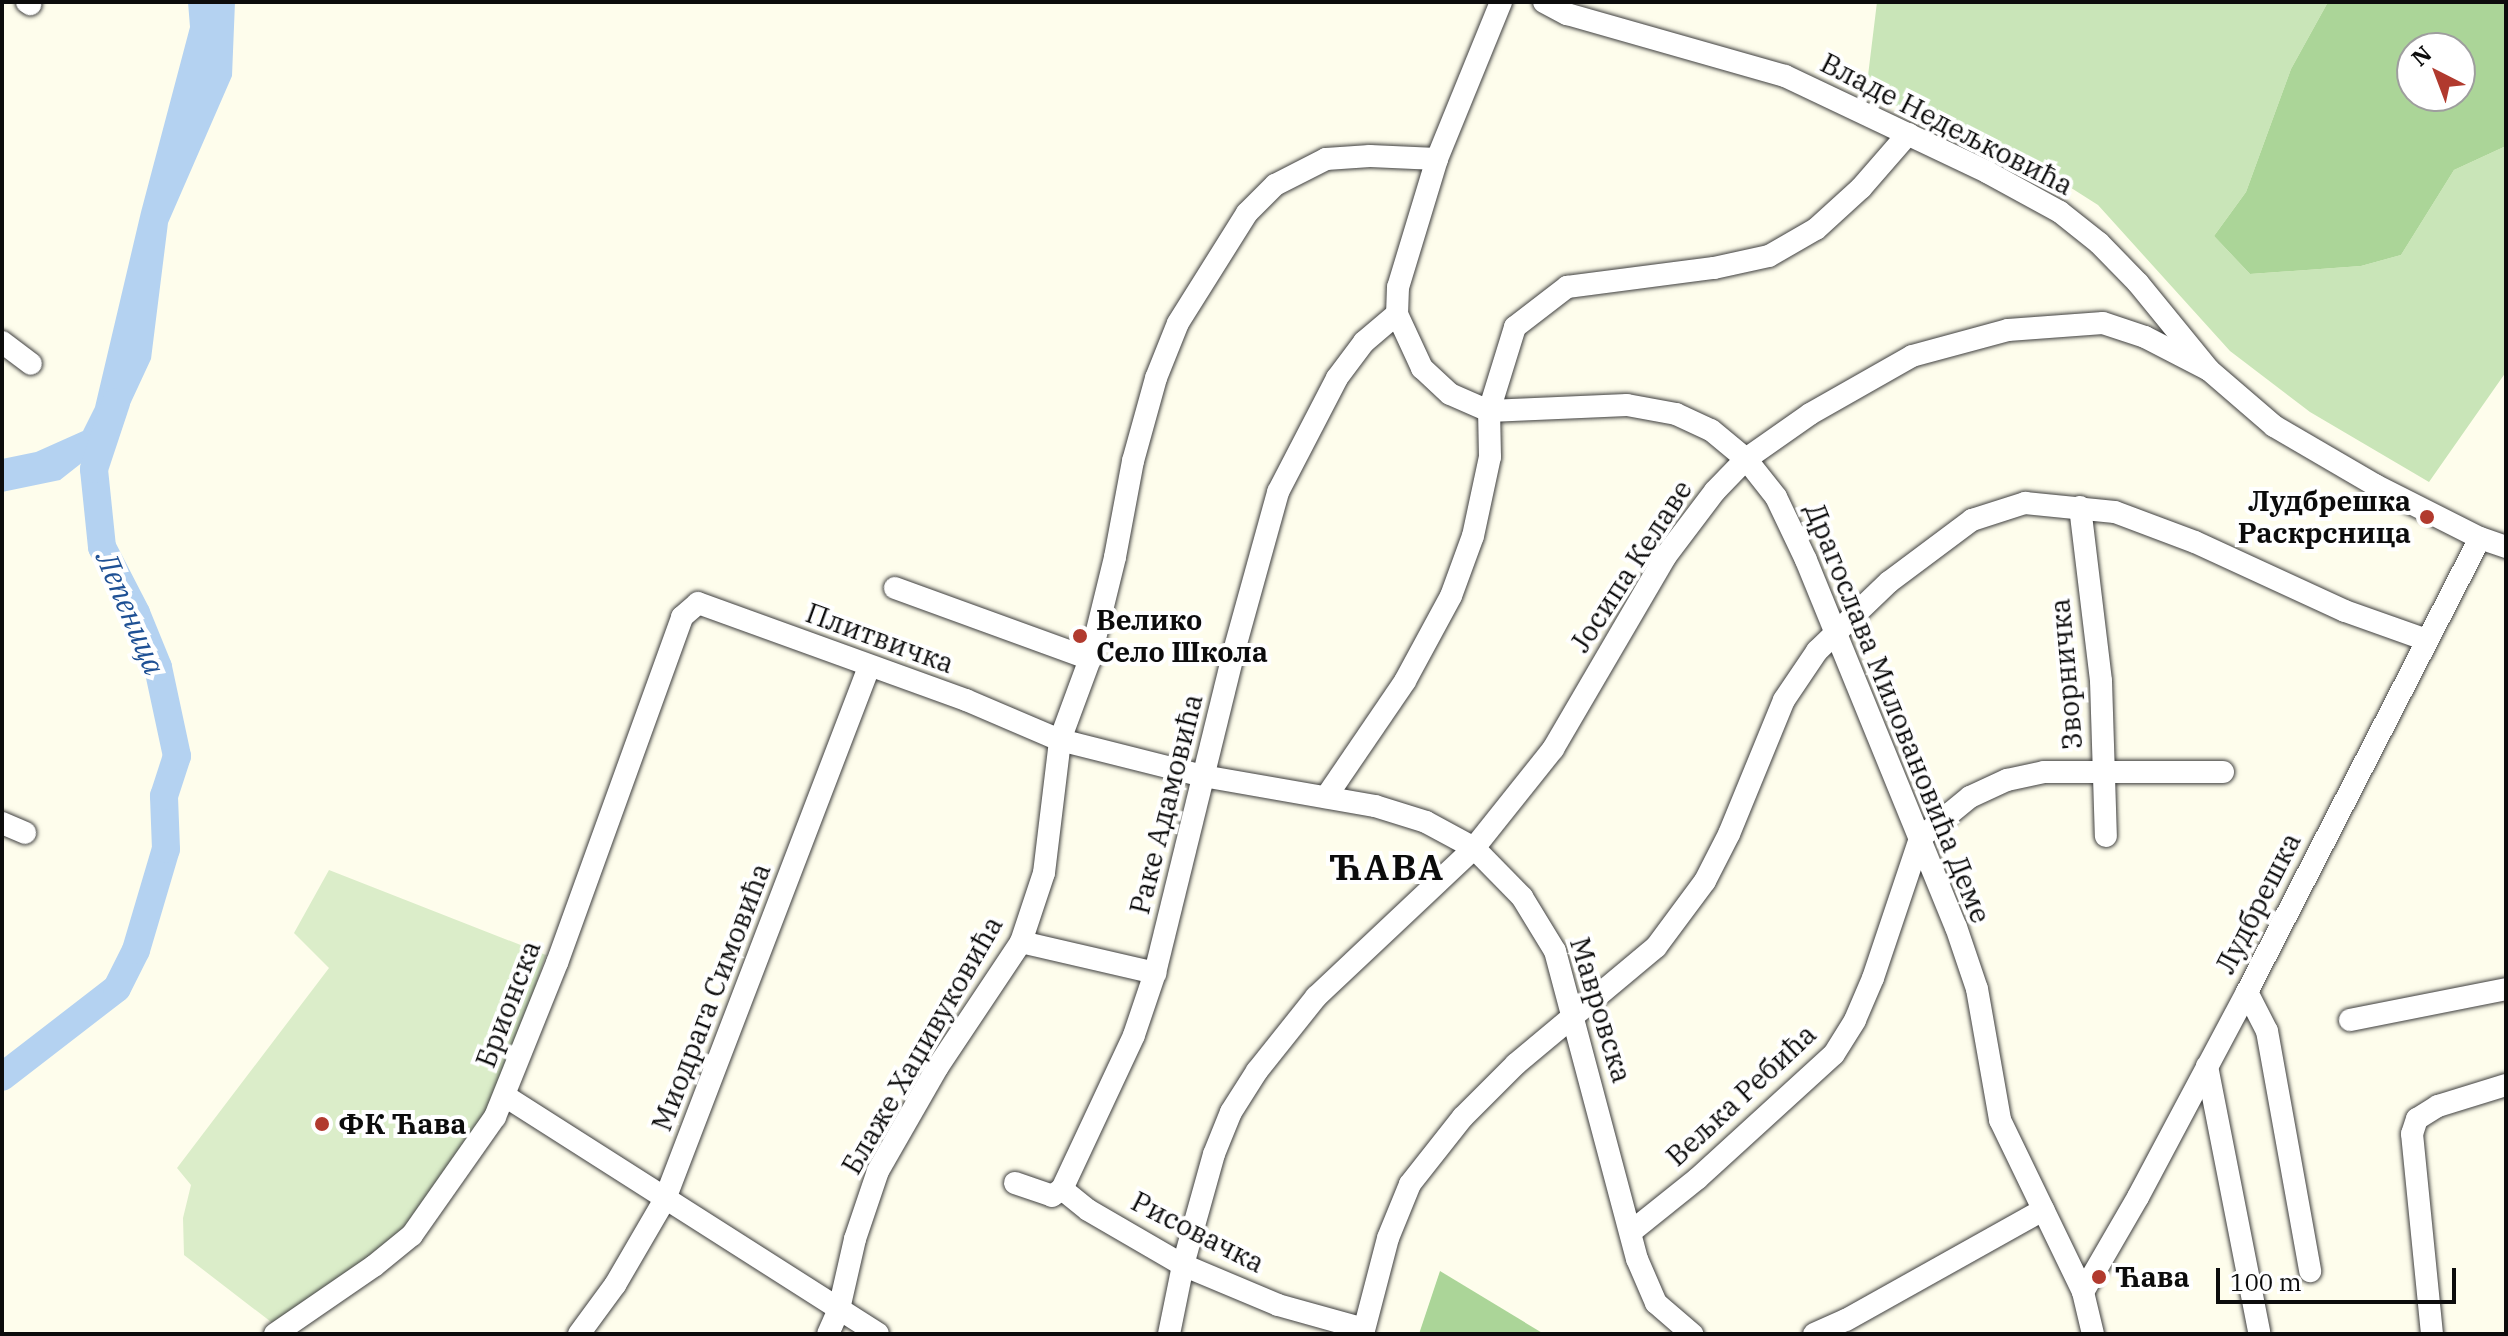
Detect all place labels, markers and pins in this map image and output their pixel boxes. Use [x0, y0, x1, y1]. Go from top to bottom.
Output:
place label: Лудбрешка Раскрсница [2238, 484, 2411, 550]
marker: Лудбрешка Раскрсница [2418, 508, 2436, 526]
place label: Велико Село Школа [1096, 603, 1268, 669]
marker: Велико Село Школа [1071, 627, 1089, 645]
place label: ФК Ћава [338, 1107, 467, 1141]
marker: ФК Ћава [313, 1115, 331, 1133]
place label: Ћава [2115, 1260, 2190, 1294]
marker: Ћава [2090, 1268, 2108, 1286]

